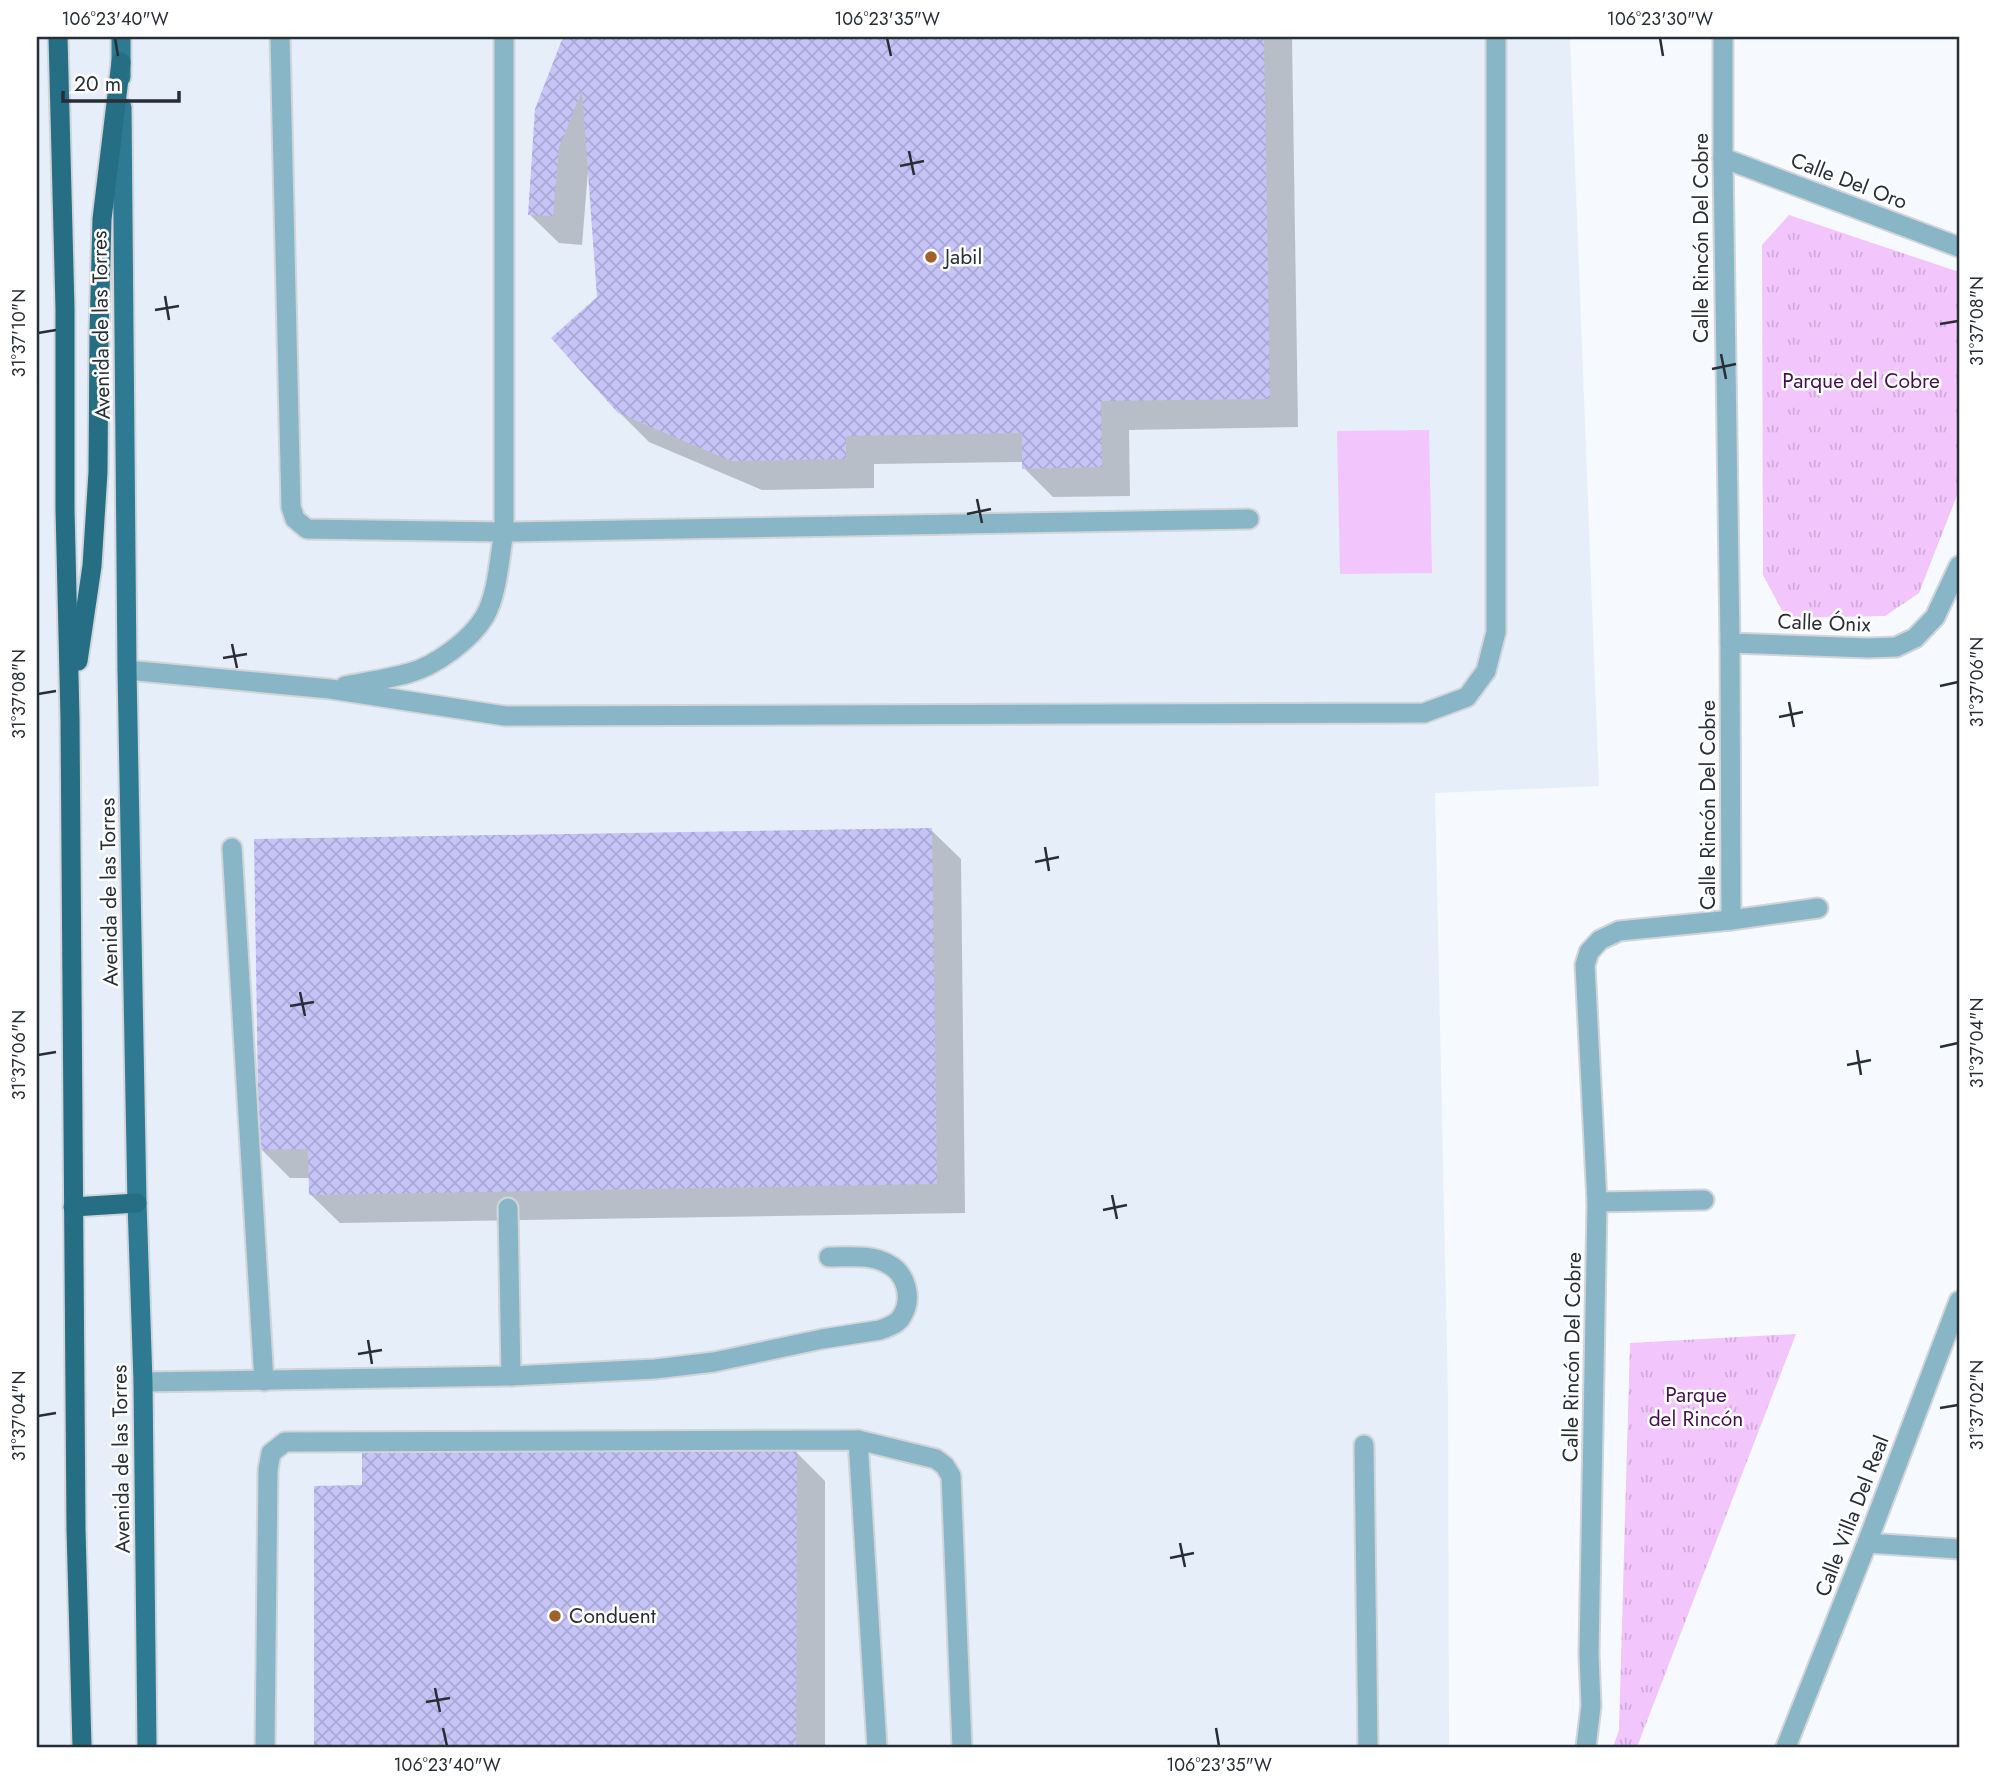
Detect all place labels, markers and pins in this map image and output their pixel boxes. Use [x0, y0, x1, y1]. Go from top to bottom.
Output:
place label: Jabil [942, 242, 982, 272]
marker: Jabil [923, 249, 939, 265]
place label: Conduent [569, 1601, 656, 1631]
marker: Conduent [547, 1608, 563, 1624]

